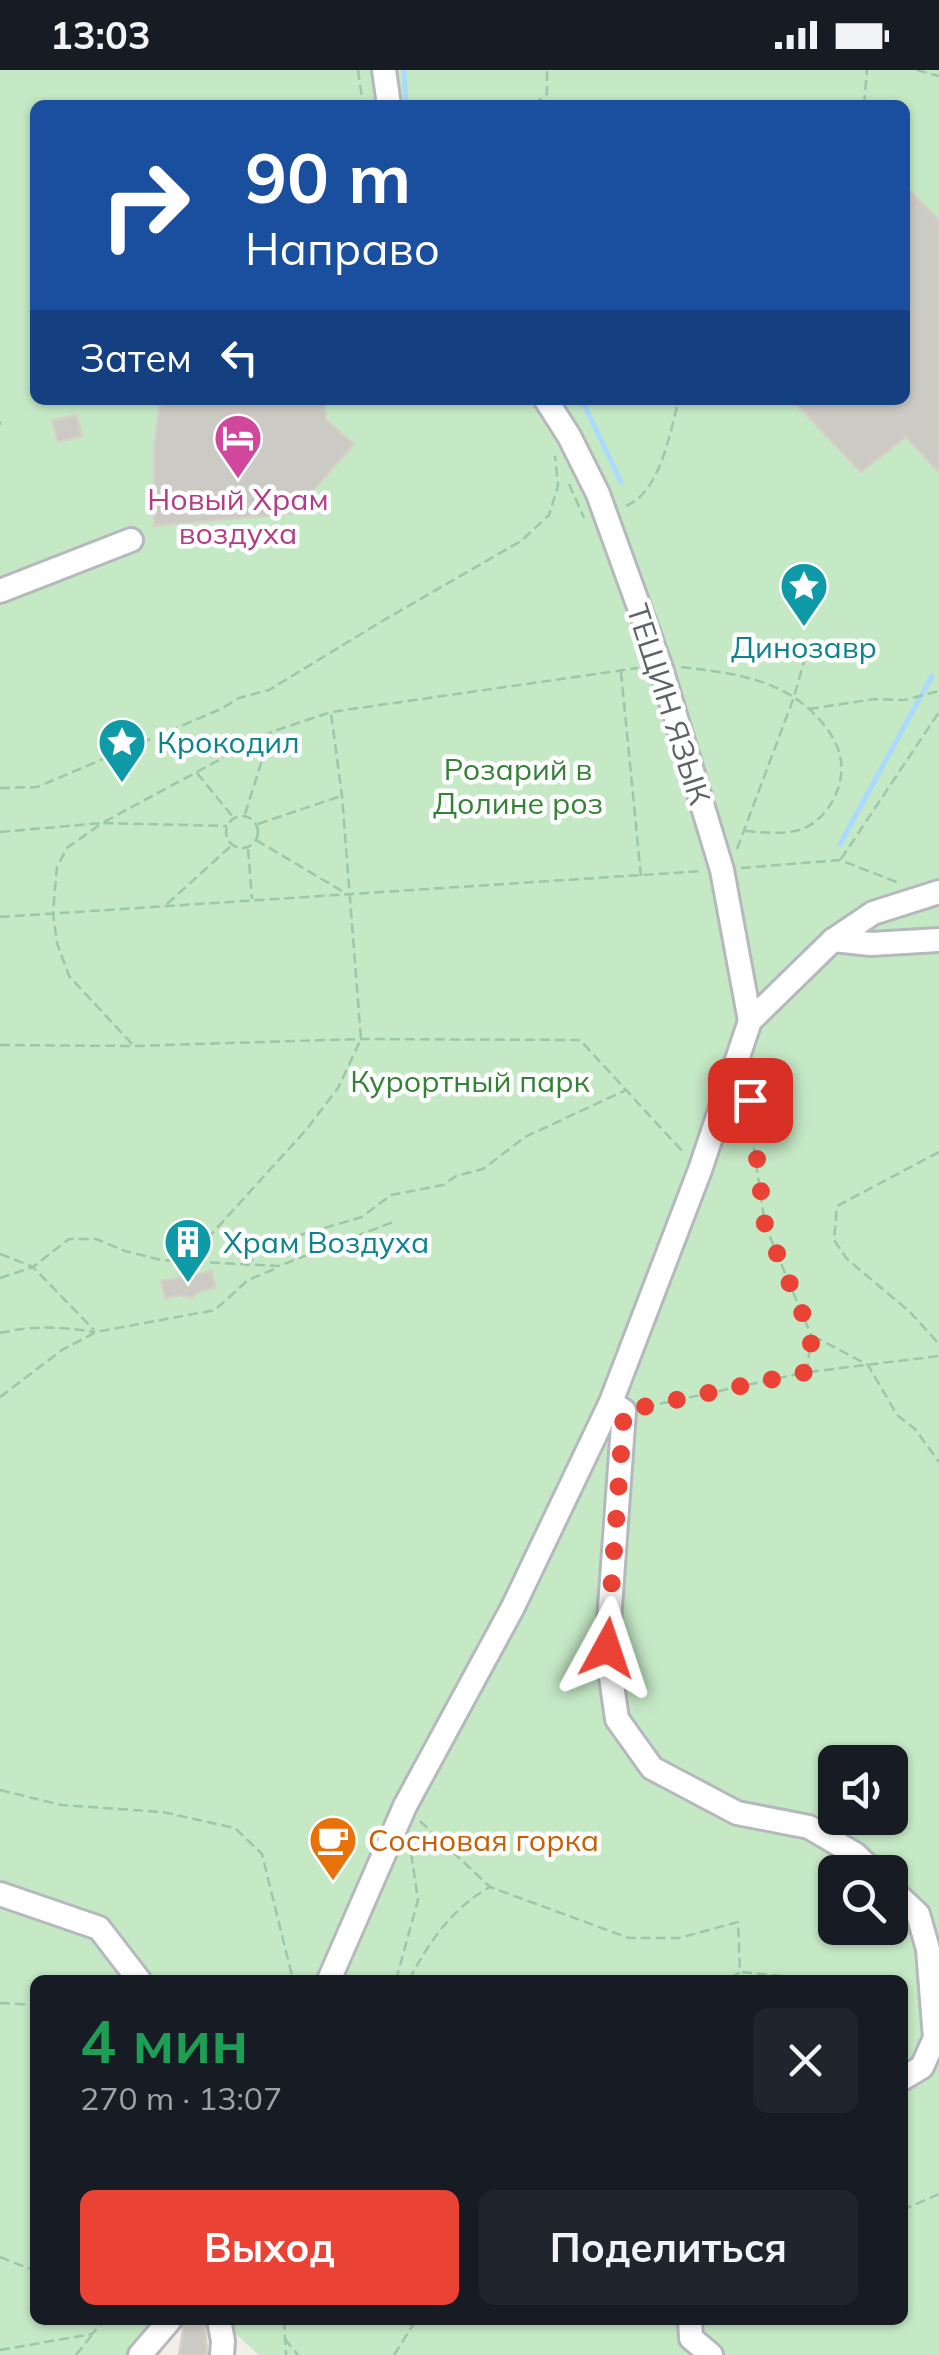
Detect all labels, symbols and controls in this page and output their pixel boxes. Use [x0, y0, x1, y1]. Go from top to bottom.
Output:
text: 13:03 [50, 11, 151, 59]
text: 90 m [245, 133, 411, 221]
icon: right [80, 140, 210, 270]
text: Направо [245, 220, 440, 276]
icon: left [212, 330, 267, 385]
text: Затем [80, 334, 192, 382]
hotel icon: Новый Храм воздуха [212, 412, 264, 480]
place label: Новый Храм воздуха [147, 480, 329, 552]
place icon: Динозавр [778, 560, 830, 628]
street label: ТЕЩИН ЯЗЫК [619, 599, 719, 809]
place label: Динозавр [731, 628, 877, 666]
place icon: Крокодил [96, 716, 148, 784]
place label: Крокодил [157, 723, 300, 761]
park label: Розарий в Долине роз [433, 750, 603, 822]
pin [708, 1058, 793, 1143]
park label: Курортный парк [350, 1062, 591, 1100]
icon: arrive [723, 1073, 778, 1128]
building icon: Храм Воздуха [162, 1216, 214, 1284]
place label: Храм Воздуха [223, 1223, 429, 1261]
position arrow [555, 1596, 659, 1700]
map controls [818, 1745, 908, 1945]
button: sound [818, 1745, 908, 1835]
cafe icon: Сосновая горка [307, 1814, 359, 1882]
place label: Сосновая горка [368, 1821, 599, 1859]
button: search [818, 1855, 908, 1945]
text: 4 мин [80, 2003, 248, 2078]
button: close [753, 2008, 858, 2113]
text: 270 m · 13:07 [80, 2078, 282, 2118]
button: Выход [80, 2190, 459, 2305]
button: Поделиться [479, 2190, 858, 2305]

